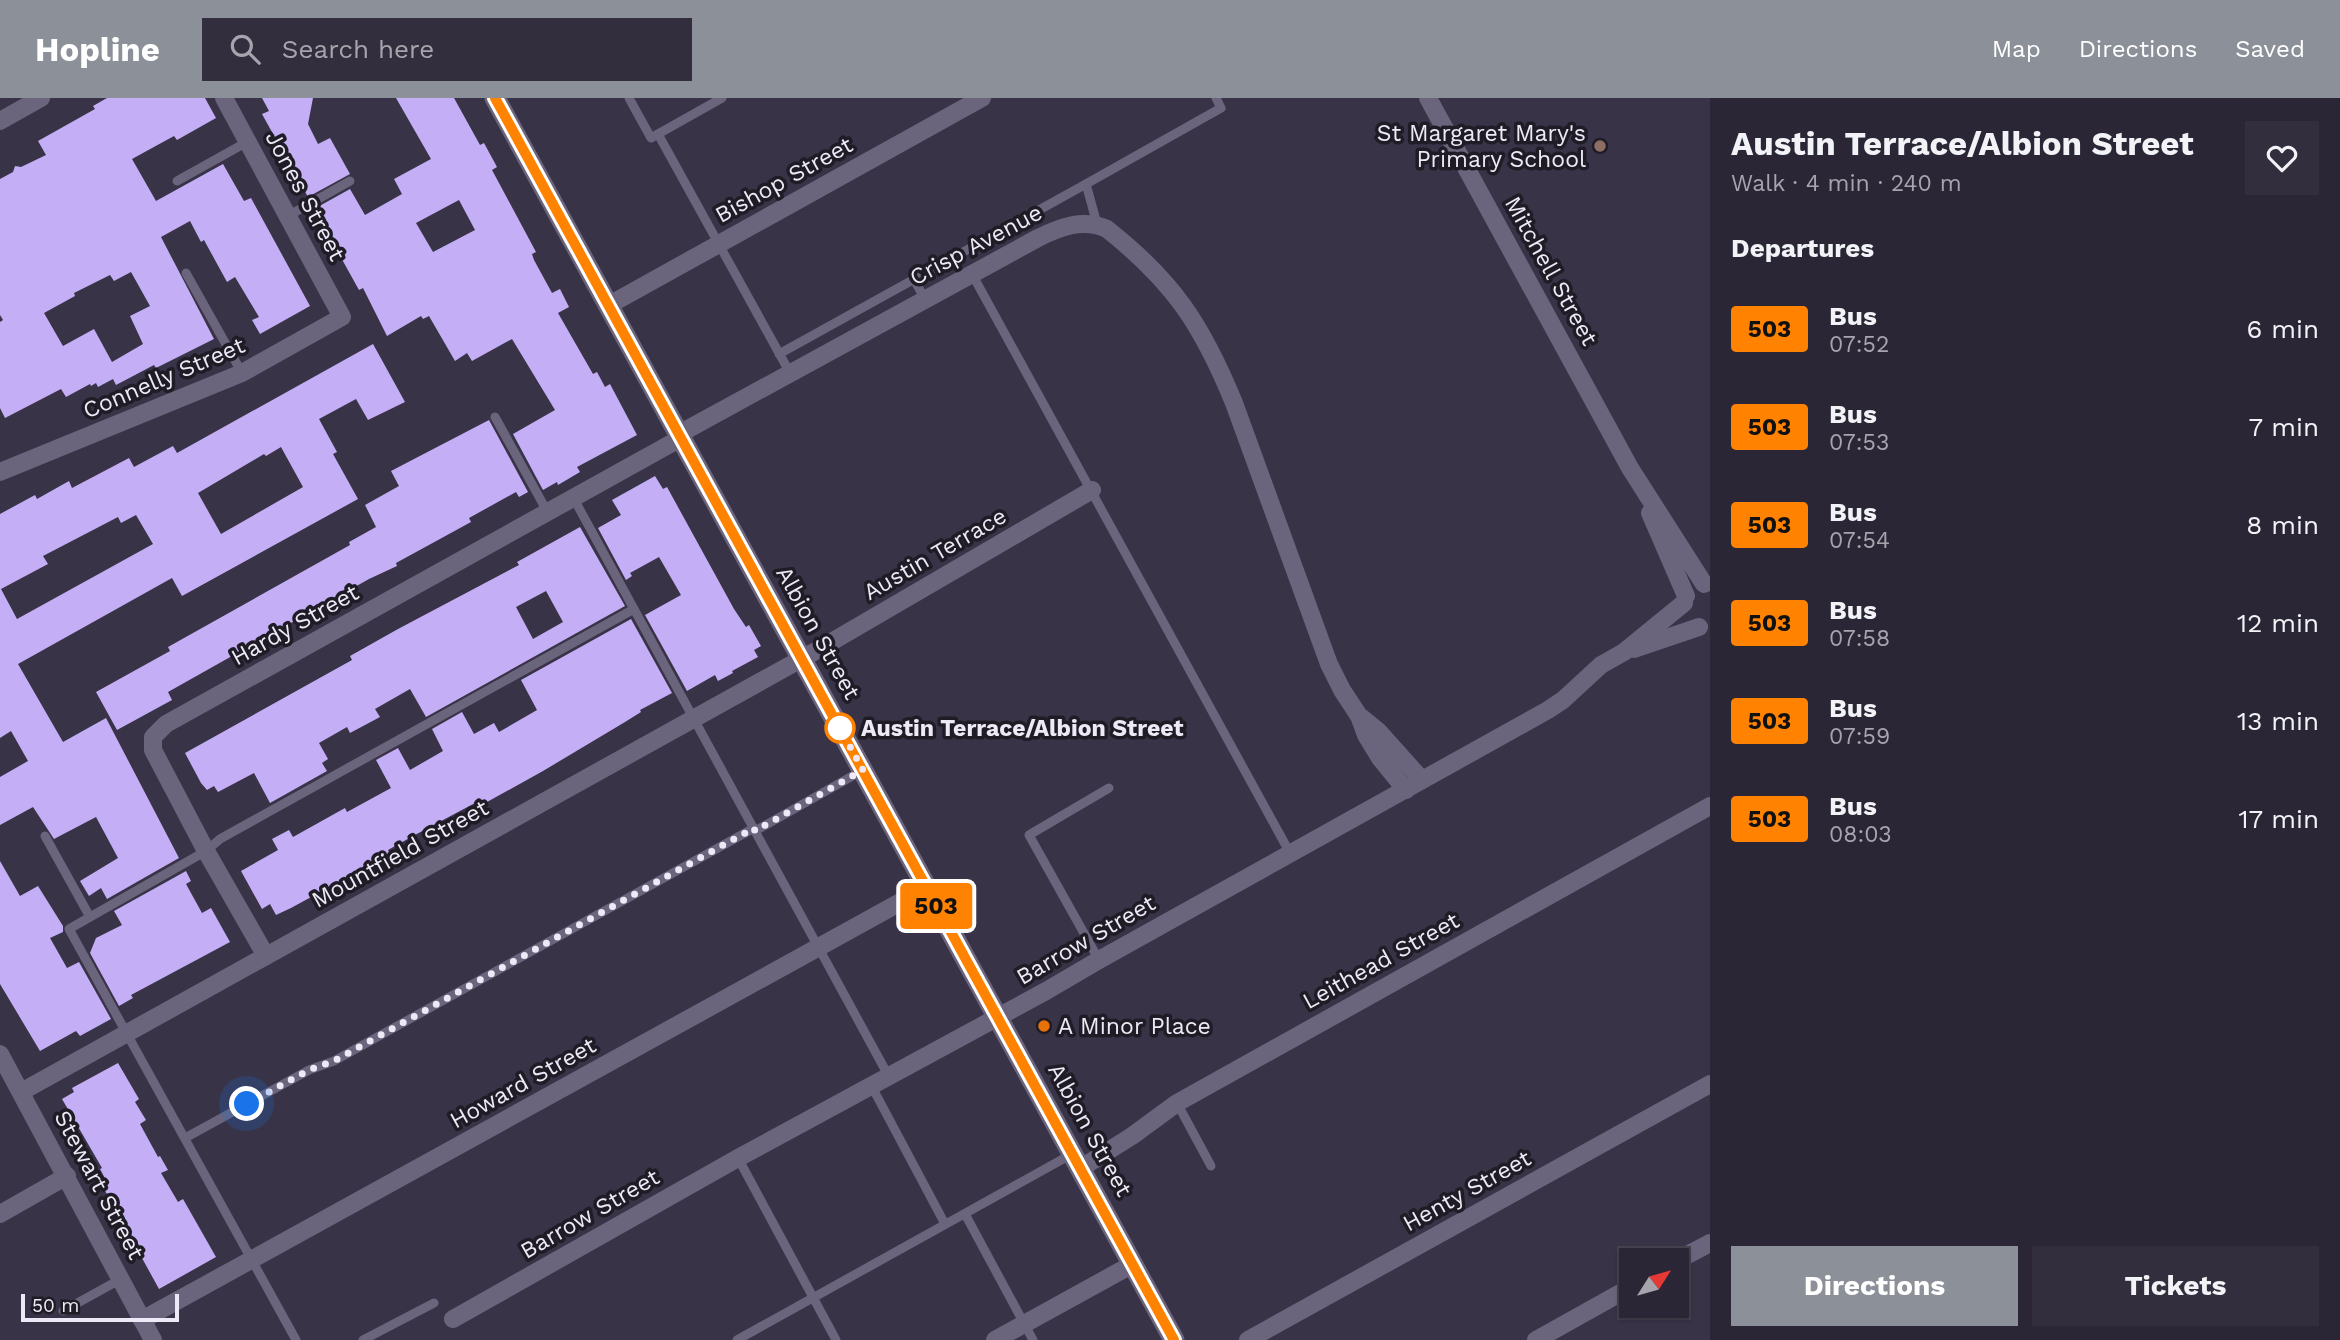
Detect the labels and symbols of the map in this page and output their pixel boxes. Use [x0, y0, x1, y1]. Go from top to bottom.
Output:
place label: St Margaret Mary's Primary School [1377, 120, 1586, 173]
street label: Jones Street [259, 126, 351, 266]
street label: Bishop Street [711, 131, 858, 229]
marker: St Margaret Mary's Primary School [1592, 138, 1608, 154]
street label: Mitchell Street [1499, 192, 1603, 351]
street label: Crisp Avenue [905, 199, 1047, 291]
street label: Connelly Street [79, 332, 249, 424]
street label: Austin Terrace [859, 502, 1011, 606]
street label: Albion Street [770, 562, 866, 705]
street label: Hardy Street [227, 579, 364, 671]
marker: Austin Terrace/Albion Street [825, 713, 855, 743]
place label: Austin Terrace/Albion Street [861, 715, 1183, 742]
street label: Mountfield Street [307, 794, 493, 914]
line badge: 503 [896, 883, 976, 929]
street label: Barrow Street [1012, 889, 1160, 991]
street label: Leithead Street [1298, 907, 1464, 1015]
place label: A Minor Place [1058, 1013, 1211, 1040]
marker: A Minor Place [1036, 1018, 1052, 1034]
street label: Howard Street [445, 1032, 601, 1134]
street label: Albion Street [1042, 1059, 1138, 1202]
your location [229, 1086, 264, 1121]
street label: Stewart Street [48, 1106, 150, 1264]
street label: Henty Street [1398, 1145, 1536, 1237]
street label: Barrow Street [516, 1163, 664, 1265]
north arrow [1619, 1248, 1689, 1318]
scale bar [21, 1291, 178, 1323]

